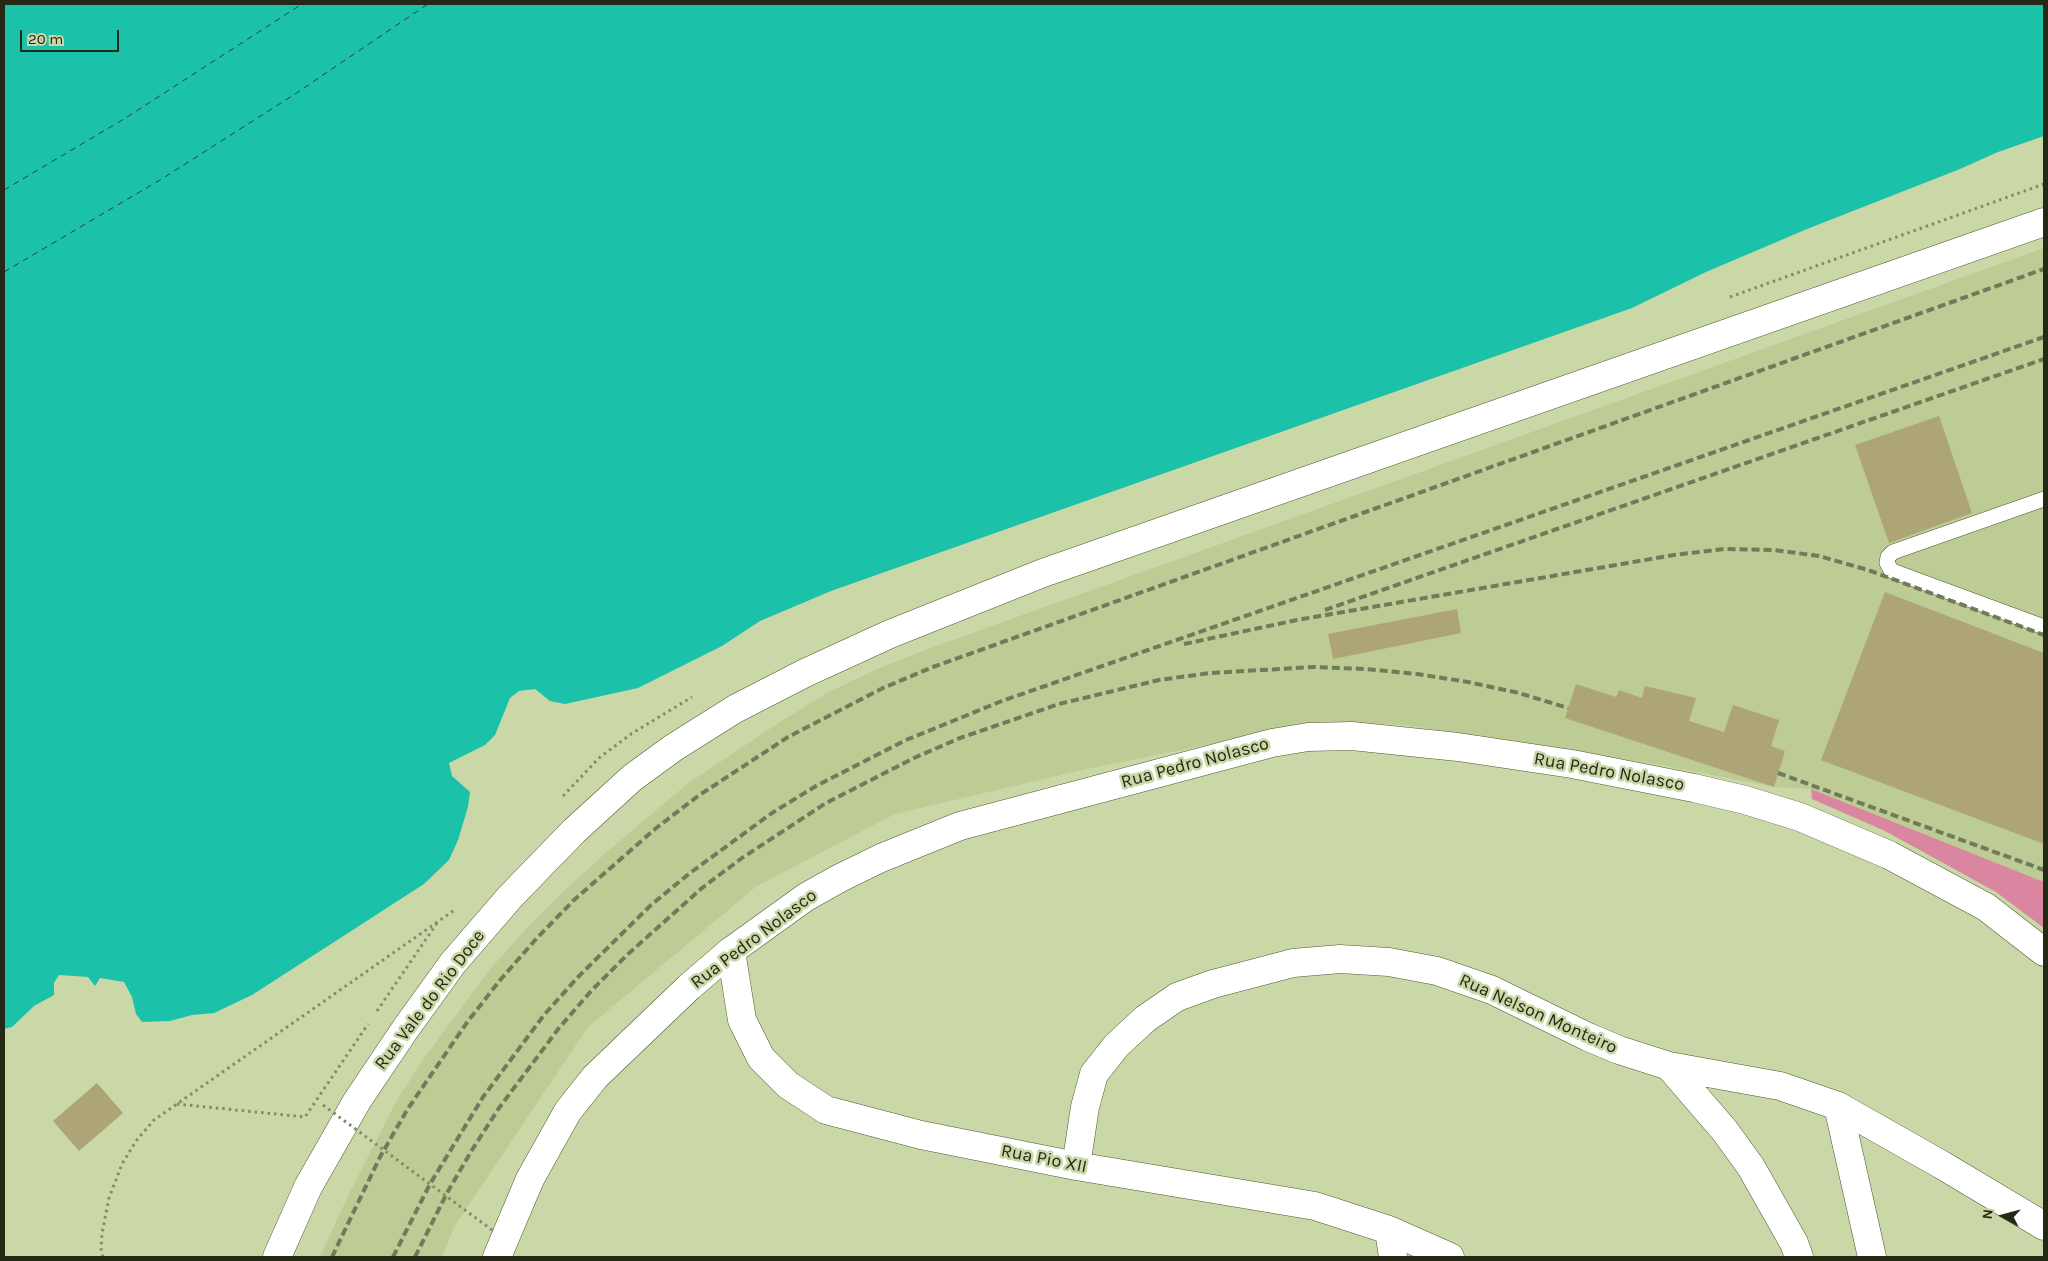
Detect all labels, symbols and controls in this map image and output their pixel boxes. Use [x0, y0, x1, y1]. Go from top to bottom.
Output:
scale bar [22, 20, 121, 52]
text: 20 m [28, 30, 63, 48]
street label: Rua Pedro Nolasco [1119, 733, 1271, 793]
street label: Rua Pedro Nolasco [1532, 748, 1686, 796]
street label: Rua Pedro Nolasco [687, 885, 821, 993]
street label: Rua Vale do Rio Doce [370, 926, 490, 1074]
street label: Rua Nelson Monteiro [1456, 969, 1620, 1059]
street label: Rua Pio XII [999, 1140, 1089, 1178]
north arrow [1978, 1191, 2028, 1241]
text: N [1979, 1208, 1997, 1220]

